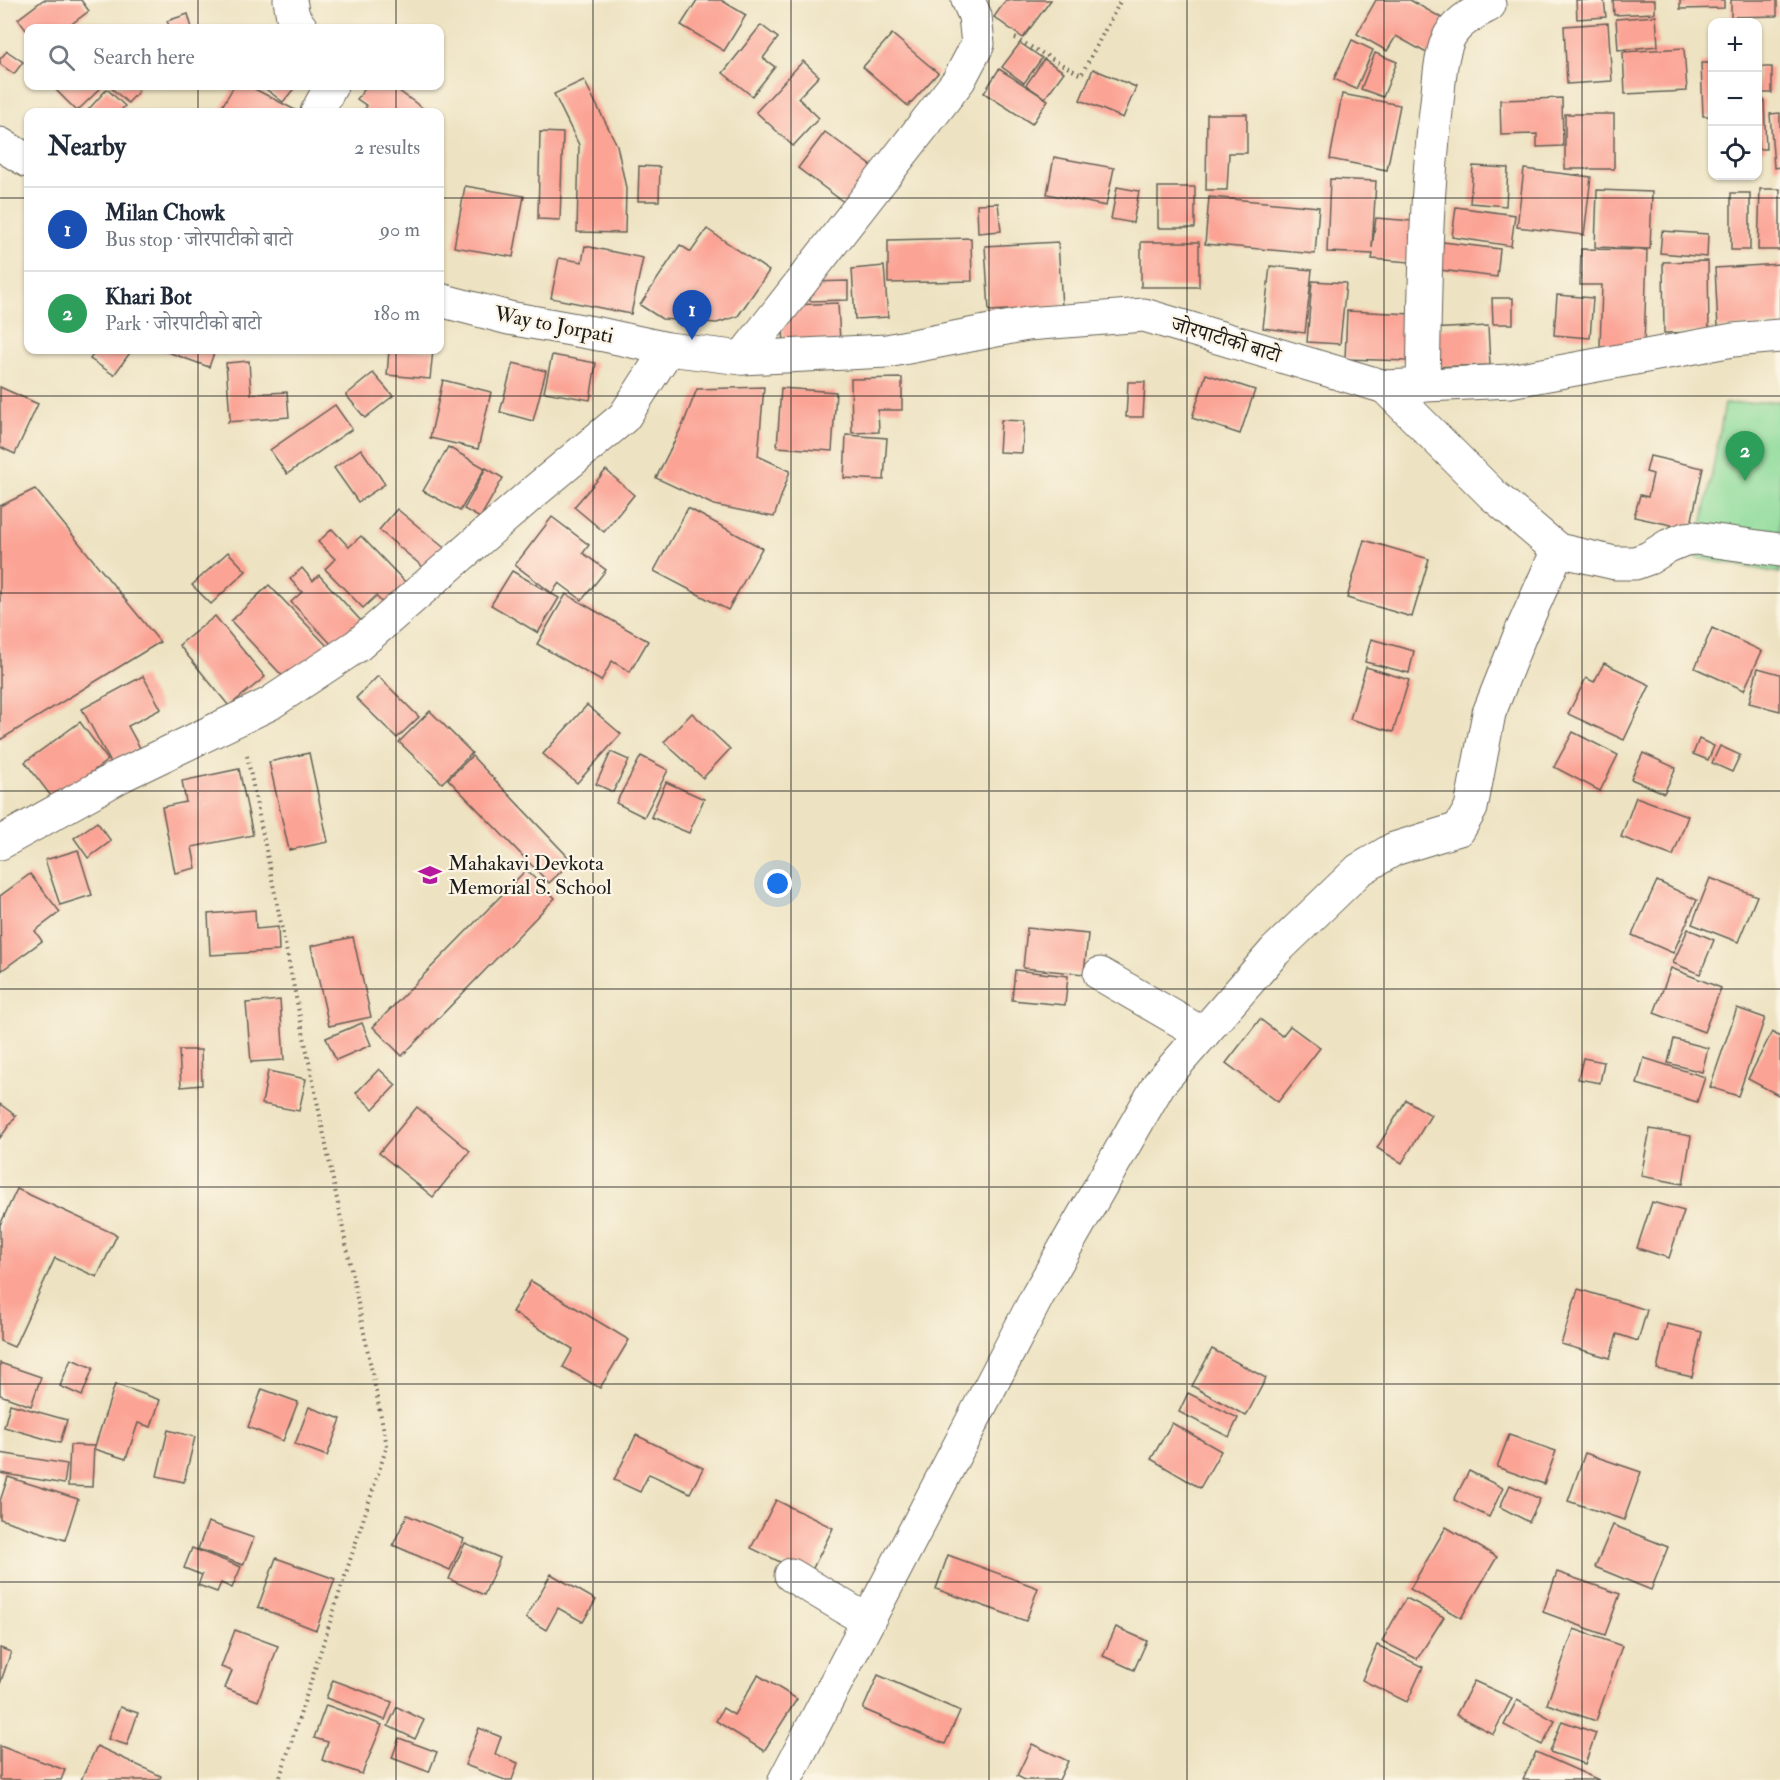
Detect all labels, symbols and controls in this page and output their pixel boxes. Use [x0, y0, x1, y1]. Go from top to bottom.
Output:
map controls [1708, 18, 1762, 180]
button: + [1708, 18, 1762, 72]
search box [24, 24, 444, 90]
icon: search [45, 41, 78, 74]
text: Search here [93, 43, 195, 71]
button: − [1708, 72, 1762, 126]
button: locate [1708, 126, 1762, 180]
text: Nearby [48, 131, 126, 163]
text: 2 results [354, 135, 420, 160]
text: Milan Chowk [105, 199, 225, 227]
text: 1 [64, 217, 71, 242]
text: 90 m [380, 217, 420, 242]
text: Bus stop · जोरपाटीको बाटो [105, 227, 293, 252]
text: Khari Bot [105, 283, 192, 311]
pin: 1 [672, 290, 712, 340]
street label: Way to Jorpati [491, 300, 616, 350]
text: 2 [62, 301, 73, 326]
text: 180 m [373, 301, 420, 326]
street label: जोरपाटीको बाटो [1167, 310, 1285, 370]
text: Park · जोरपाटीको बाटो [105, 311, 262, 336]
pin: 2 [1726, 432, 1764, 481]
place label: Mahakavi Devkota Memorial S. School [448, 850, 612, 901]
school or university icon: Mahakavi Devkota Memorial S. School [417, 862, 443, 888]
your location [763, 869, 792, 898]

